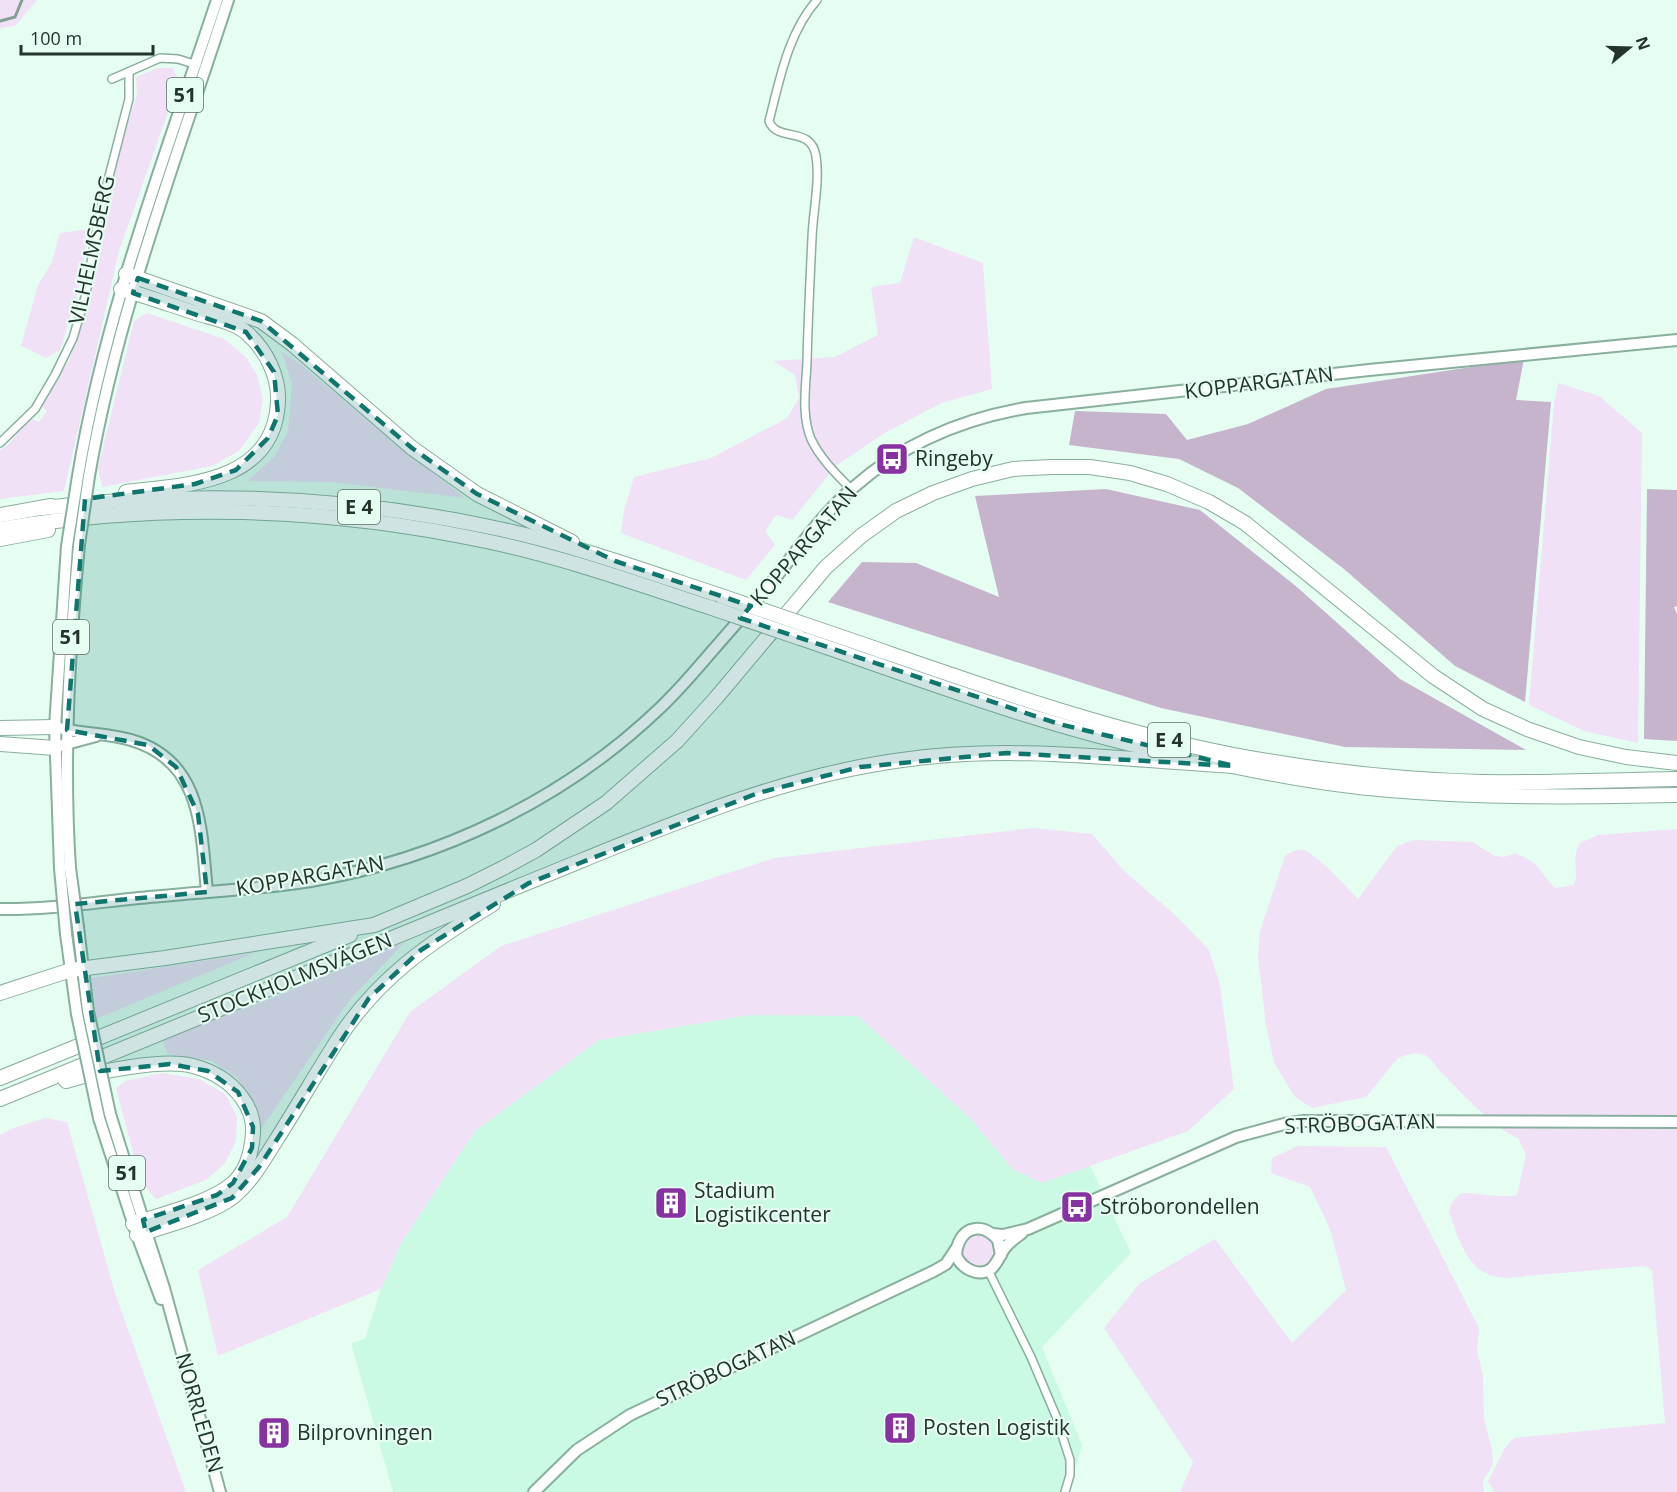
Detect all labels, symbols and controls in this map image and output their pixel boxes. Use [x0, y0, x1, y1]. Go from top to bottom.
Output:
scale bar [21, 18, 153, 56]
north arrow [1599, 18, 1659, 78]
text: 100 m [30, 26, 82, 50]
text: N [1631, 33, 1656, 53]
road number: 51 [167, 78, 203, 112]
street label: VILHELMSBERG [62, 173, 120, 327]
street label: KOPPARGATAN [1183, 359, 1335, 405]
bus stop icon: Ringeby [874, 441, 910, 477]
place label: Ringeby [915, 444, 993, 472]
street label: KOPPARGATAN [744, 480, 863, 611]
road number: E 4 [338, 490, 380, 524]
road number: 51 [53, 620, 89, 654]
road number: E 4 [1148, 723, 1190, 757]
street label: KOPPARGATAN [234, 848, 386, 902]
street label: STOCKHOLMSVÄGEN [193, 925, 396, 1029]
street label: STRÖBOGATAN [1284, 1106, 1436, 1140]
road number: 51 [109, 1156, 145, 1190]
place label: Stadium Logistikcenter [694, 1176, 831, 1228]
building icon: Stadium Logistikcenter [653, 1185, 689, 1221]
bus stop icon: Ströborondellen [1059, 1189, 1095, 1225]
place label: Ströborondellen [1100, 1192, 1260, 1220]
street label: STRÖBOGATAN [651, 1323, 800, 1413]
street label: NORRLEDEN [169, 1350, 230, 1476]
building icon: Posten Logistik [882, 1410, 918, 1446]
place label: Posten Logistik [923, 1413, 1070, 1441]
building icon: Bilprovningen [256, 1415, 292, 1451]
place label: Bilprovningen [297, 1418, 433, 1446]

